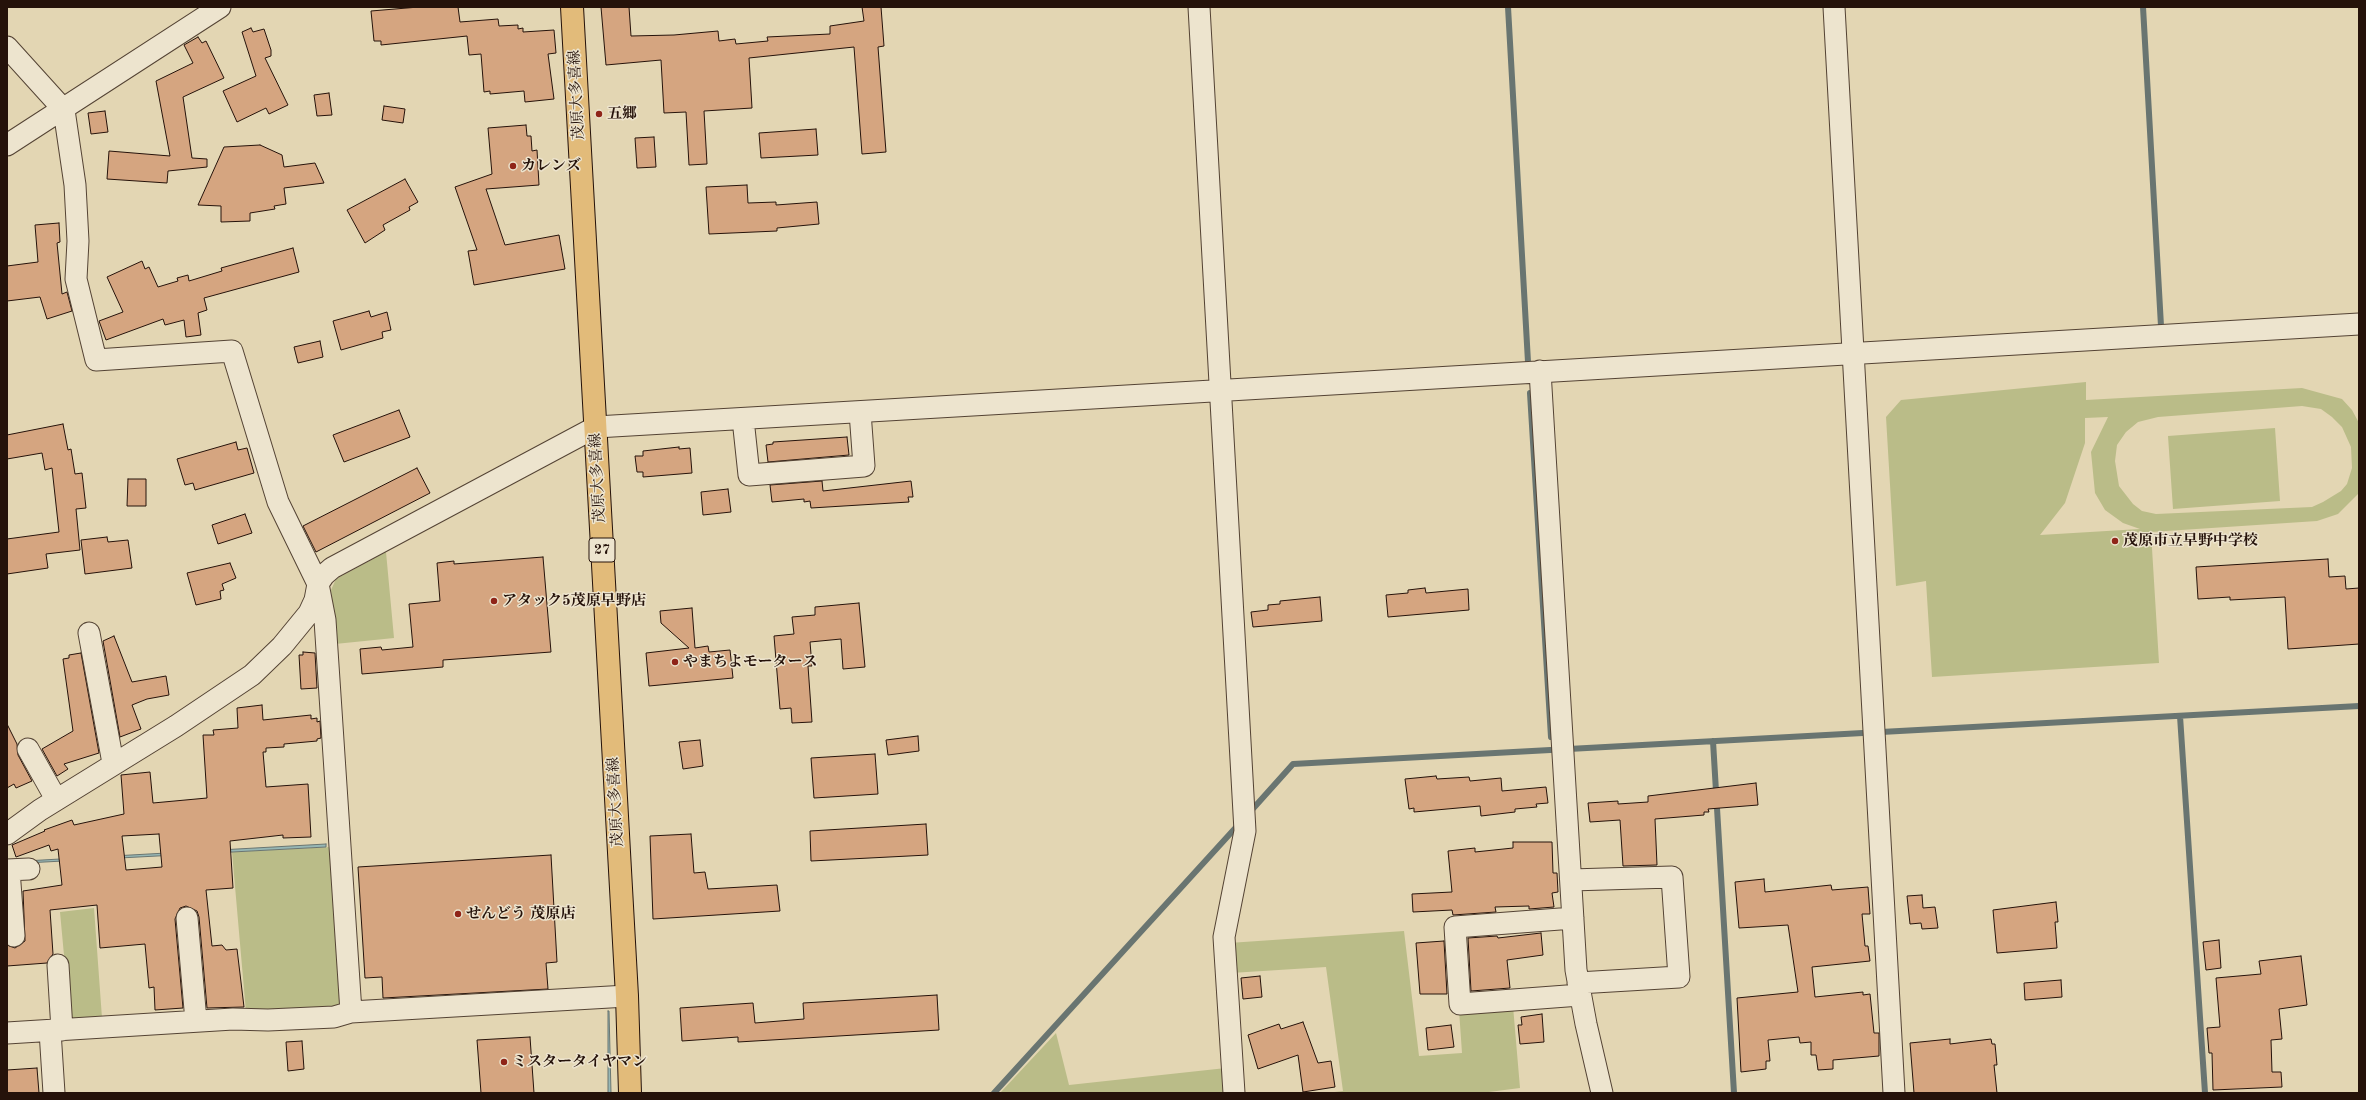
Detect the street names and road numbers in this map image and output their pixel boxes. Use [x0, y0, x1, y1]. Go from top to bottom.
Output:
street label: 茂原大多喜線 [566, 50, 588, 140]
street label: 茂原大多喜線 [587, 433, 609, 523]
road number: 27 [589, 538, 615, 562]
street label: 茂原大多喜線 [605, 757, 627, 847]

